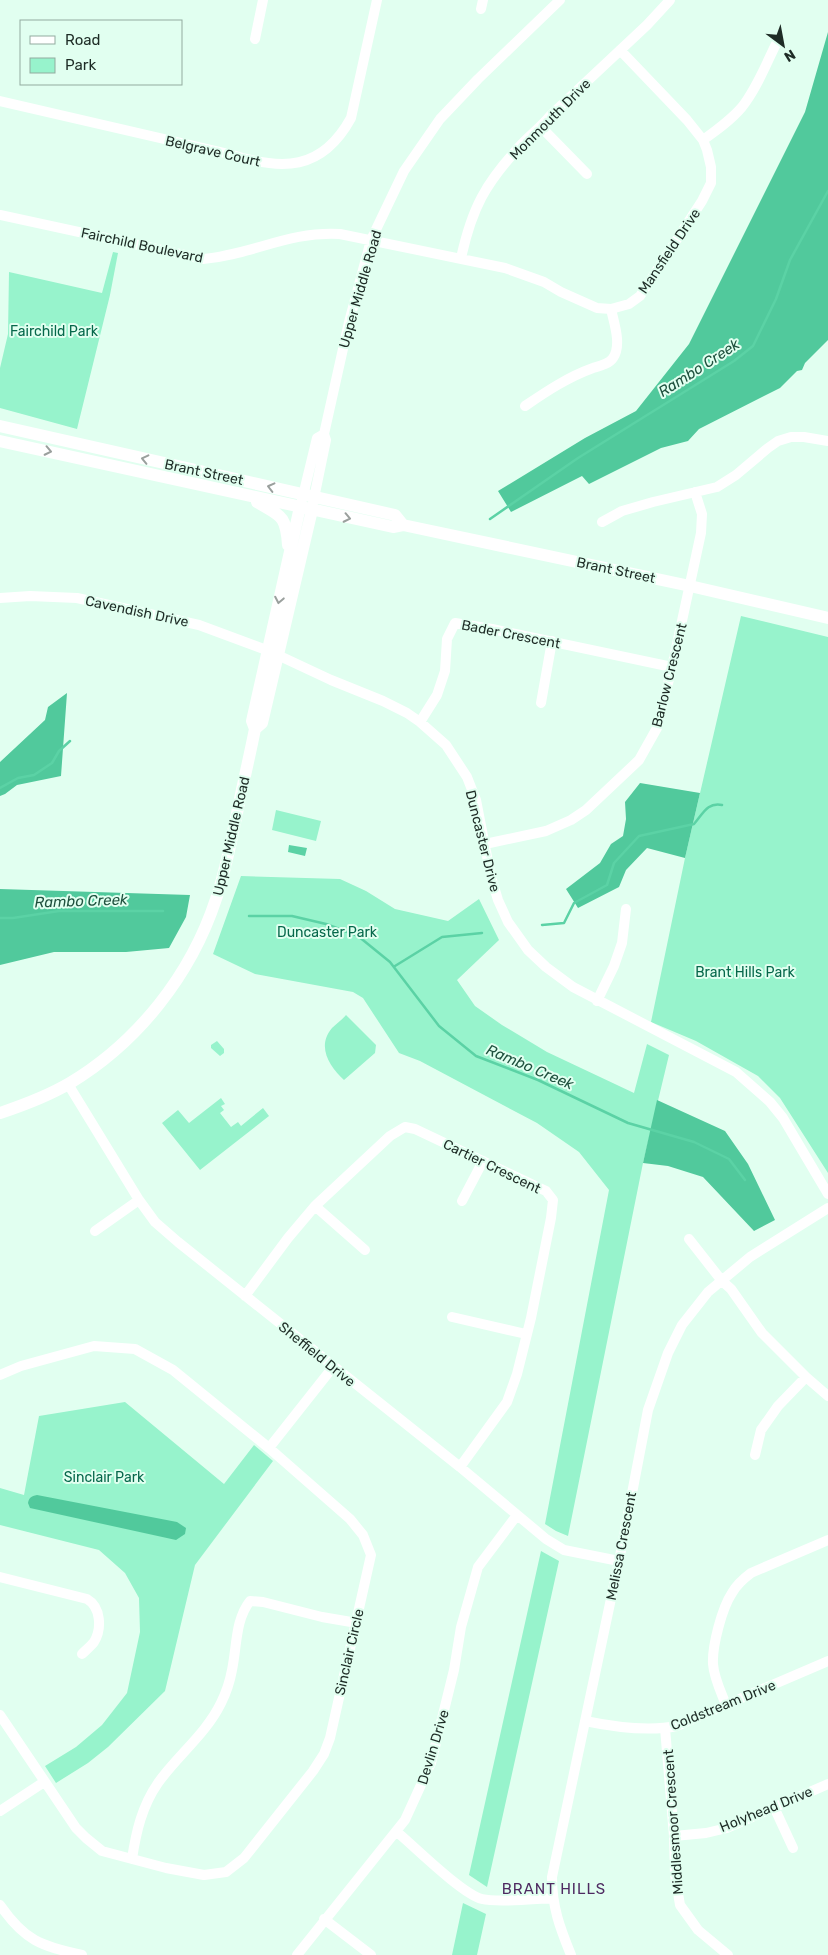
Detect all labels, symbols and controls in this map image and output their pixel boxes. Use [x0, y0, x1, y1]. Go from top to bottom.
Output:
legend [20, 20, 182, 85]
north arrow [758, 20, 808, 70]
text: Road [65, 31, 101, 49]
text: N [781, 46, 798, 65]
text: Park [65, 56, 96, 74]
street label: Monmouth Drive [506, 75, 595, 163]
street label: Belgrave Court [164, 132, 263, 171]
street label: Mansfield Drive [635, 205, 704, 297]
street label: Fairchild Boulevard [79, 224, 204, 267]
street label: Upper Middle Road [336, 228, 385, 350]
park label: Fairchild Park [10, 323, 99, 340]
water label: Rambo Creek [655, 335, 743, 401]
one-way arrow [43, 446, 52, 456]
one-way arrow [141, 455, 150, 465]
street label: Brant Street [163, 456, 245, 489]
one-way arrow [266, 482, 275, 493]
one-way arrow [343, 512, 352, 522]
street label: Brant Street [575, 554, 657, 587]
street label: Cavendish Drive [84, 592, 190, 631]
one-way arrow [274, 595, 285, 604]
street label: Bader Crescent [460, 617, 562, 653]
street label: Barlow Crescent [648, 621, 691, 729]
street label: Upper Middle Road [210, 775, 253, 897]
street label: Duncaster Drive [462, 788, 503, 894]
water label: Rambo Creek [34, 890, 128, 912]
park label: Duncaster Park [277, 924, 378, 941]
park label: Brant Hills Park [695, 964, 796, 981]
water label: Rambo Creek [484, 1040, 577, 1094]
street label: Cartier Crescent [440, 1135, 544, 1198]
street label: Sheffield Drive [275, 1318, 359, 1391]
park label: Sinclair Park [64, 1469, 145, 1486]
street label: Melissa Crescent [603, 1490, 640, 1602]
street label: Sinclair Circle [331, 1607, 368, 1697]
street label: Coldstream Drive [668, 1677, 778, 1734]
street label: Devlin Drive [414, 1708, 453, 1787]
street label: Middlesmoor Crescent [660, 1748, 687, 1895]
street label: Holyhead Drive [717, 1783, 815, 1836]
district label: BRANT HILLS [502, 1880, 606, 1898]

